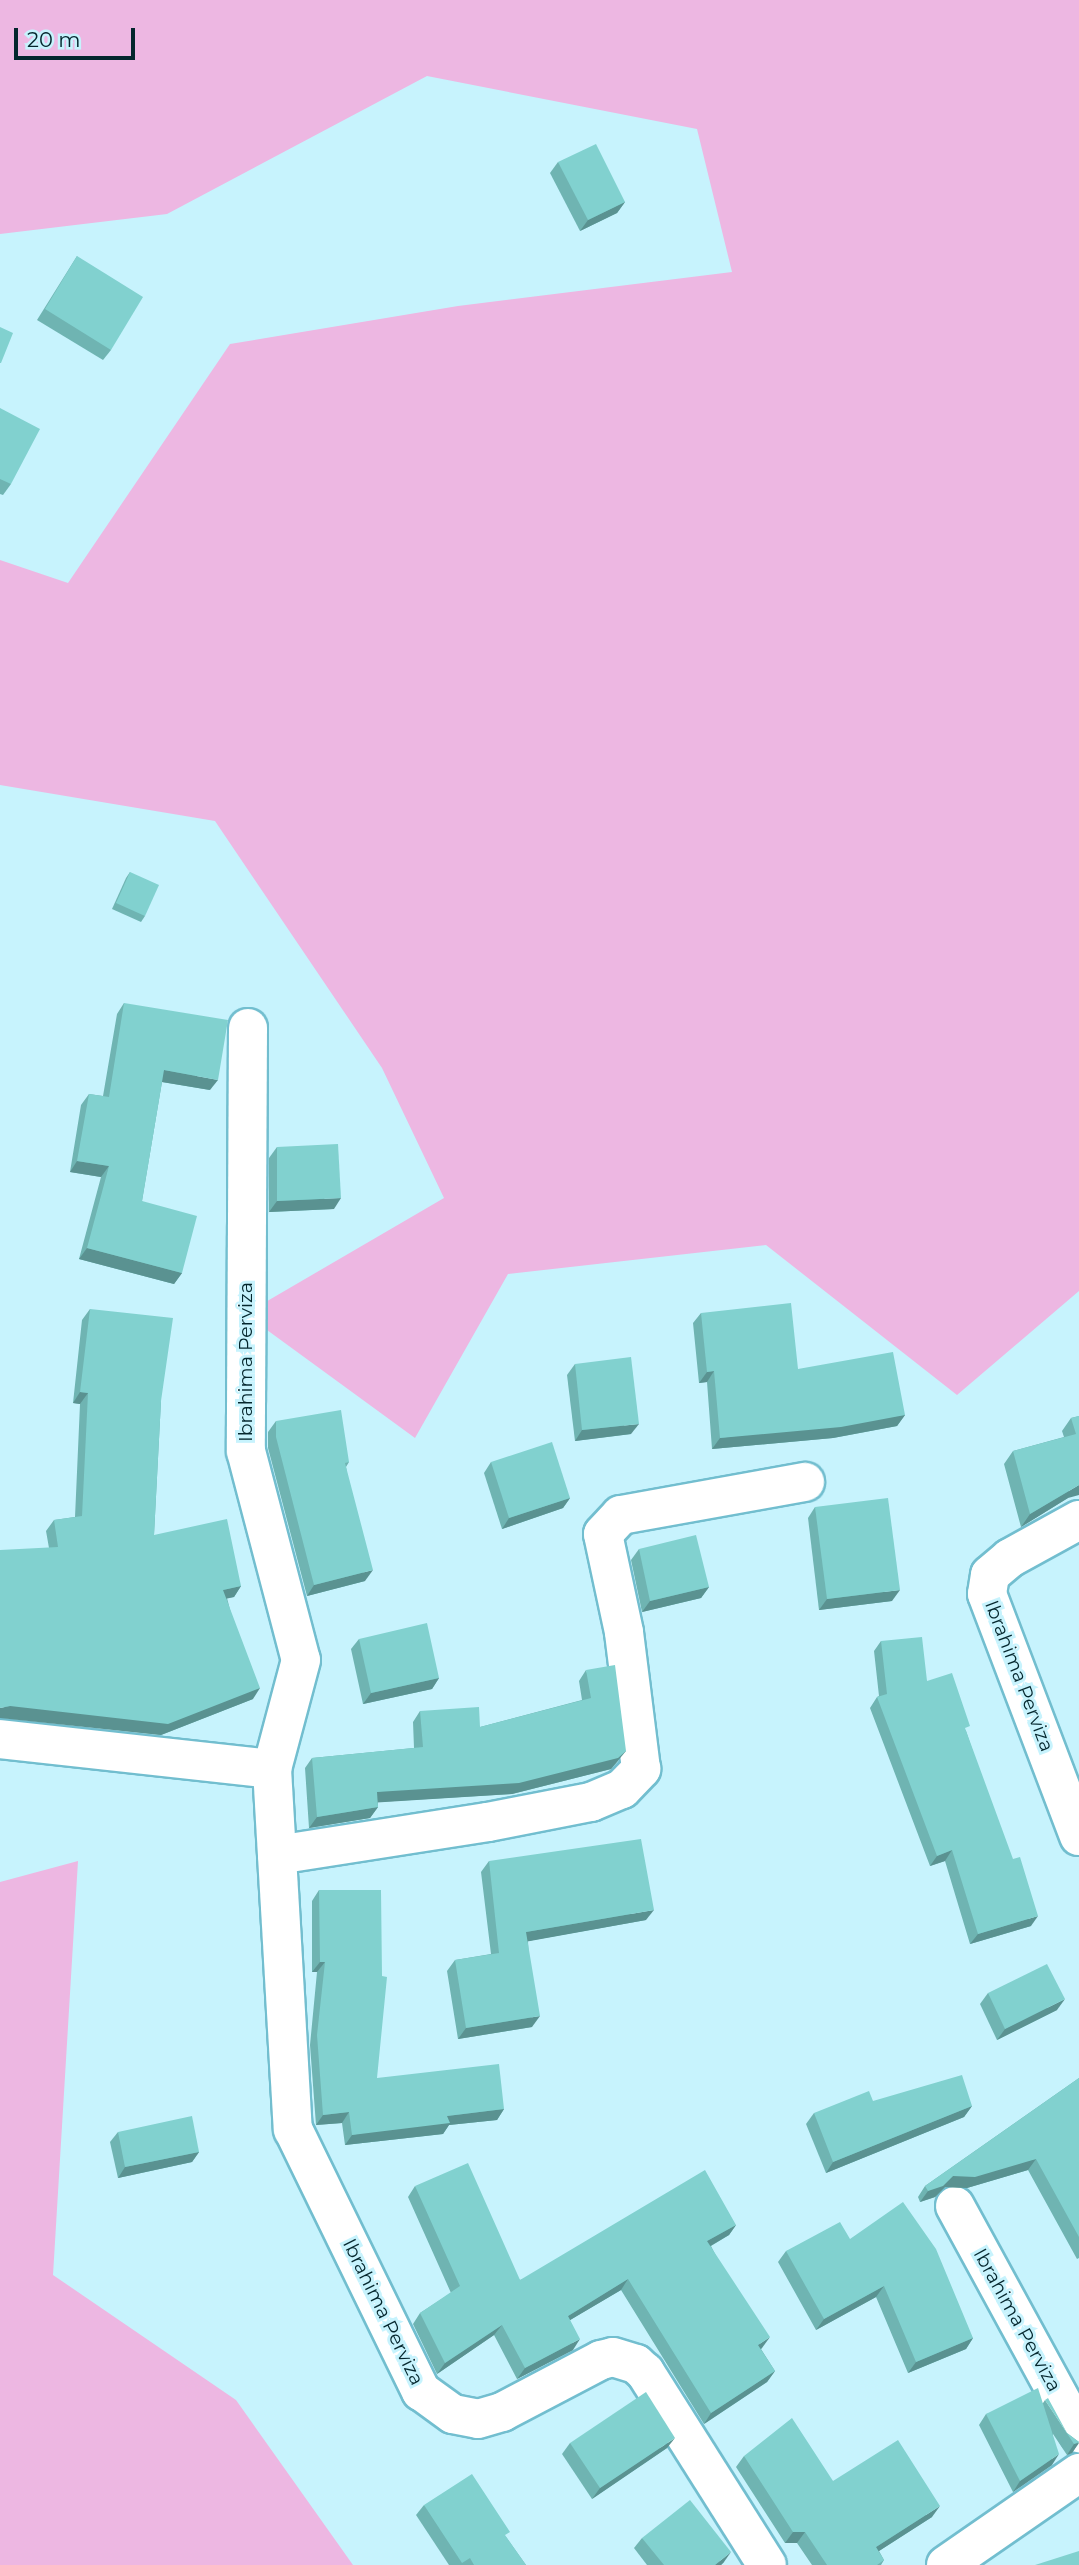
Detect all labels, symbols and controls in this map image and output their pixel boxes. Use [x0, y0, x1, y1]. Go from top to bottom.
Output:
scale bar [18, 14, 138, 58]
text: 20 m [27, 27, 81, 52]
street label: Ibrahima Perviza [235, 1282, 257, 1442]
street label: Ibrahima Perviza [980, 1597, 1058, 1755]
street label: Ibrahima Perviza [338, 2235, 428, 2389]
street label: Ibrahima Perviza [968, 2244, 1066, 2396]

